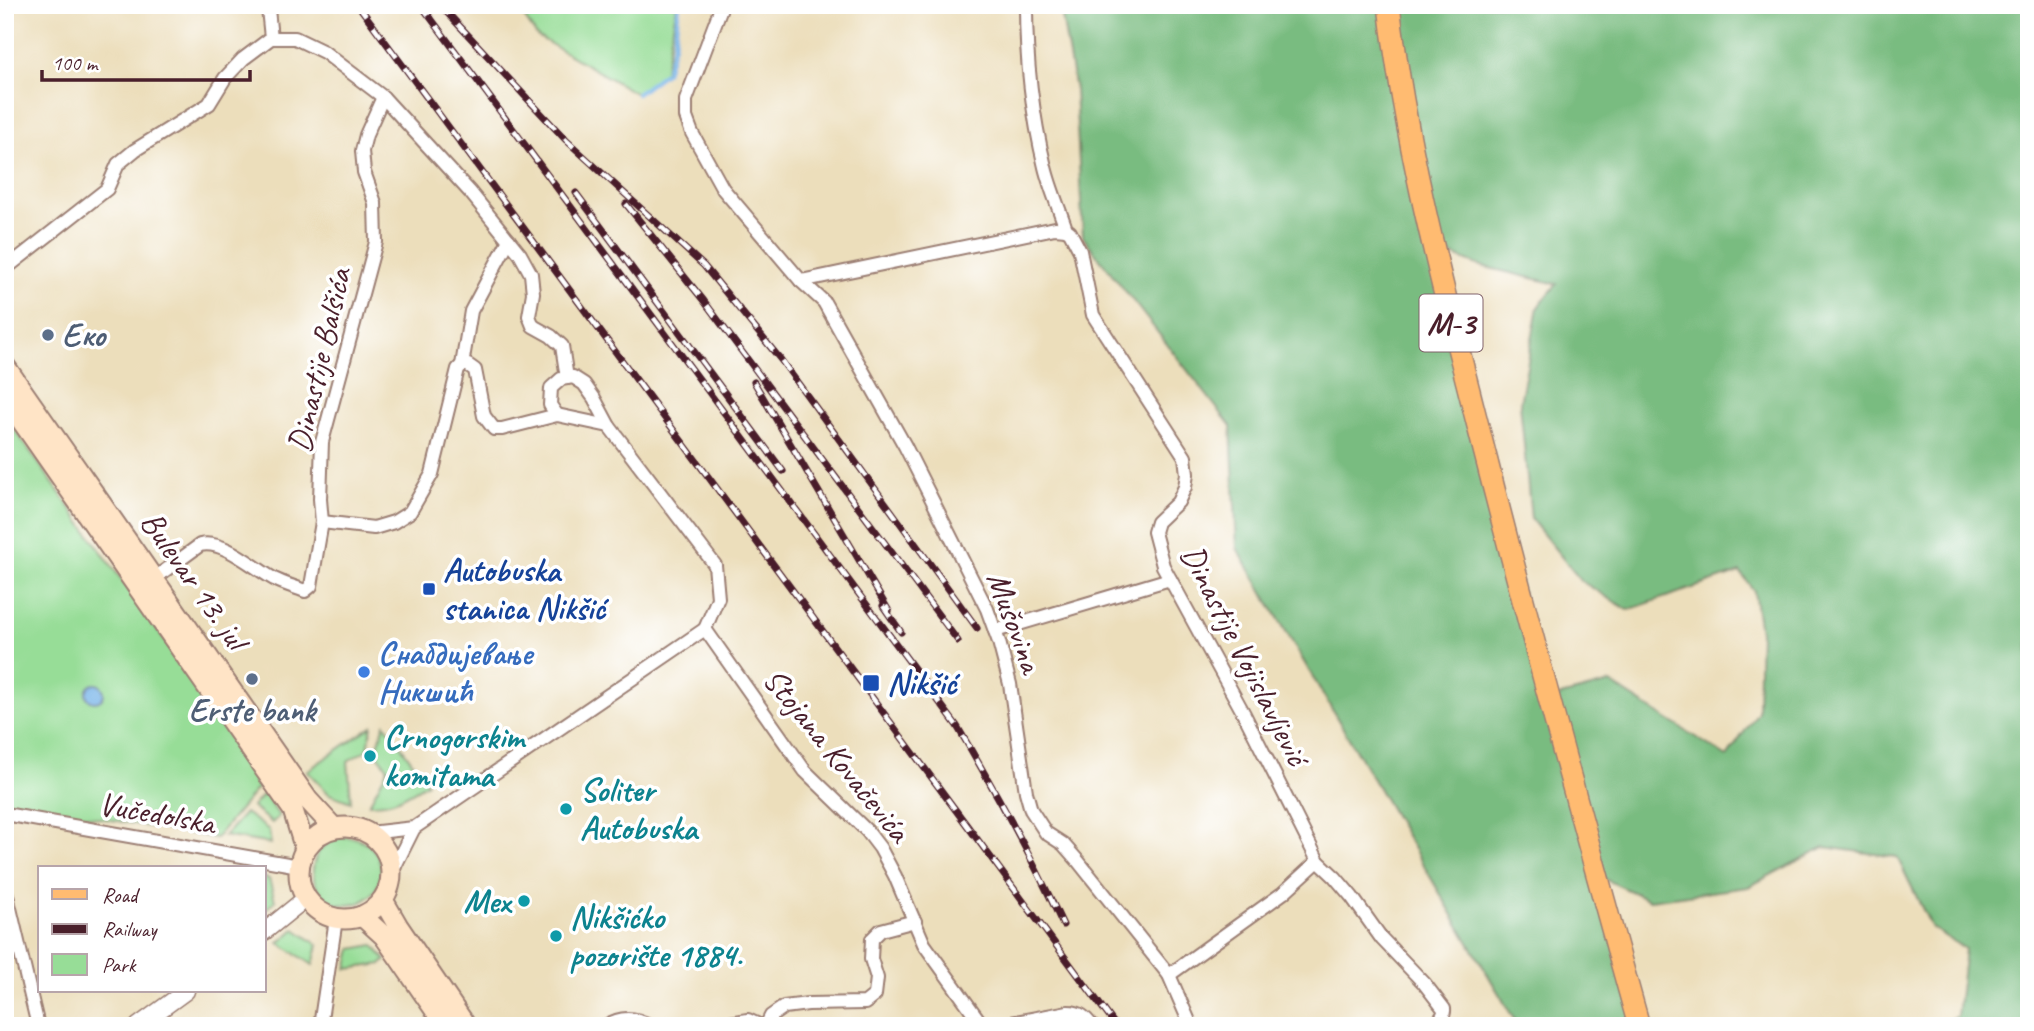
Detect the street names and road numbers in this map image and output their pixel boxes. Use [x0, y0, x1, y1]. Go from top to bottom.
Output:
street label: Dinastije Balšića [277, 262, 361, 456]
road number: M-3 [1420, 295, 1482, 352]
street label: Bulevar 13. jul [131, 503, 260, 661]
street label: Dinastije Vojislavljević [1171, 538, 1320, 776]
street label: Mušovina [977, 566, 1053, 680]
street label: Stojana Kovačevića [754, 659, 922, 853]
street label: Vučedolska [96, 782, 221, 844]

